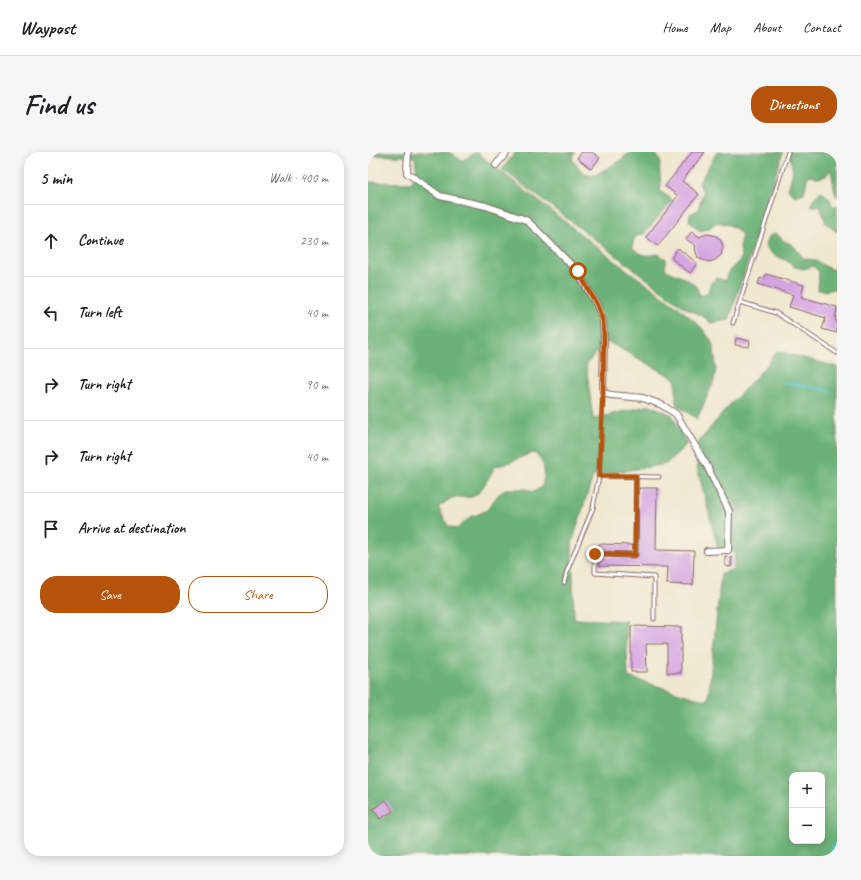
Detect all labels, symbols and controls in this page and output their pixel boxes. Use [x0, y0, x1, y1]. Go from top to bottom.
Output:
text: Waypost [20, 16, 75, 40]
text: Home [662, 19, 688, 36]
text: Map [710, 19, 731, 36]
text: About [753, 19, 781, 36]
text: Contact [803, 19, 841, 36]
button: Directions [751, 86, 837, 123]
text: Find us [24, 87, 94, 122]
text: 5 min [40, 168, 72, 189]
text: Walk · 400 m [269, 170, 328, 186]
icon: ahead [40, 230, 62, 252]
text: Continue [78, 231, 123, 250]
text: 230 m [300, 233, 328, 249]
route start [569, 262, 587, 280]
icon: left [40, 302, 62, 324]
text: Turn left [78, 303, 121, 322]
text: 40 m [306, 305, 328, 321]
icon: right [40, 374, 62, 396]
text: Turn right [78, 375, 131, 394]
text: 90 m [306, 377, 328, 393]
icon: right [40, 446, 62, 468]
text: Turn right [78, 447, 131, 466]
text: 40 m [306, 449, 328, 465]
icon: arrive [40, 518, 62, 540]
text: Arrive at destination [78, 519, 185, 538]
route end [586, 545, 604, 563]
button: Save [40, 576, 180, 613]
button: Share [188, 576, 328, 613]
map controls [789, 772, 825, 844]
button: + [789, 772, 825, 808]
button: − [789, 808, 825, 844]

